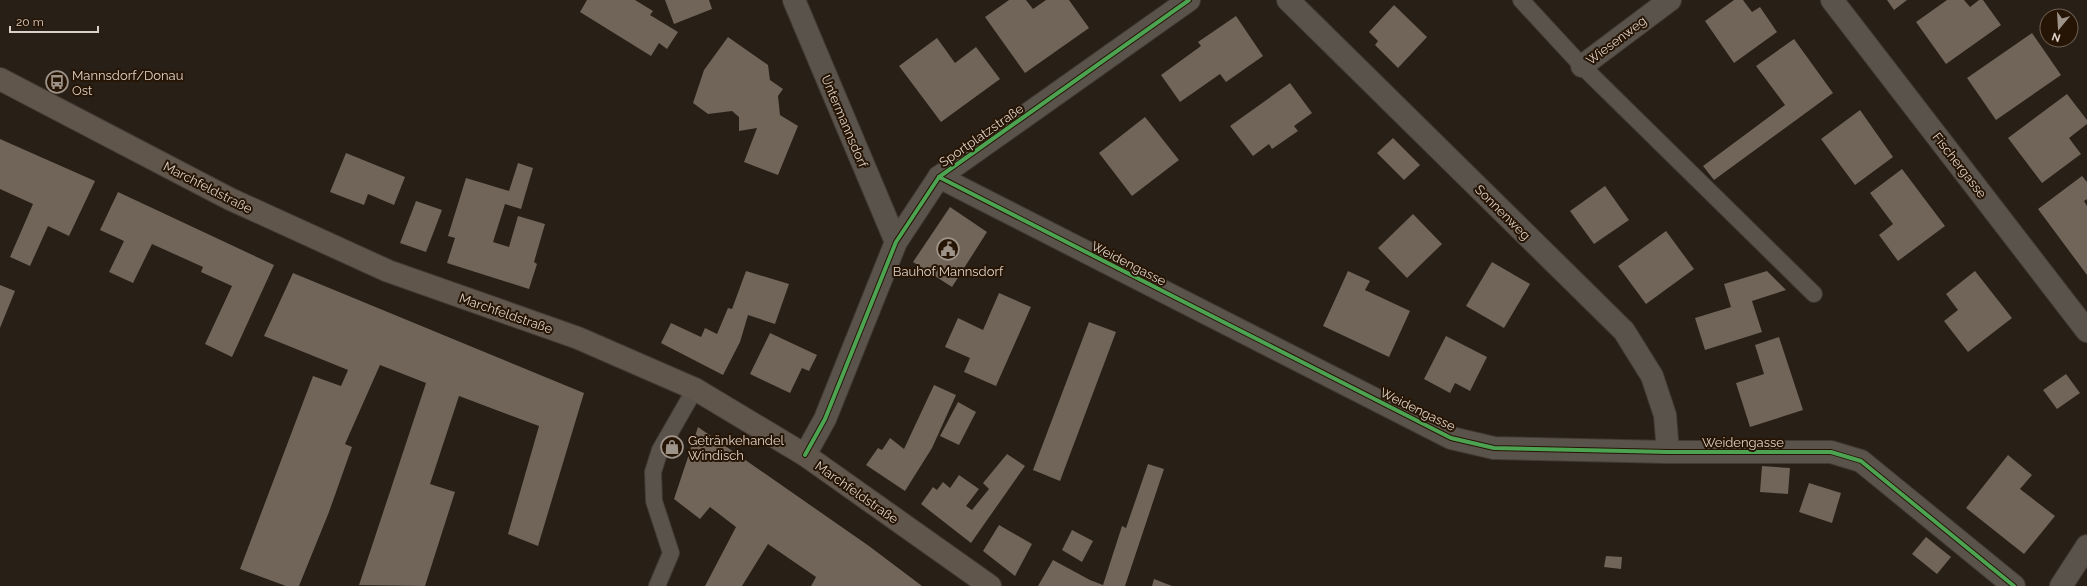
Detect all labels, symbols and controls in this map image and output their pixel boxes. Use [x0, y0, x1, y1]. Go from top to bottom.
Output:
scale bar [10, 8, 98, 34]
north arrow [2039, 8, 2079, 48]
street label: Wiesenweg [1583, 13, 1649, 68]
text: 20 m [16, 15, 44, 29]
text: N [2050, 30, 2062, 45]
place label: Mannsdorf/Donau Ost [72, 68, 183, 98]
bus stop icon: Mannsdorf/Donau Ost [44, 69, 70, 95]
street label: Untermannsdorf [818, 73, 871, 170]
street label: Sportplatzstraße [936, 101, 1026, 170]
street label: Fischergasse [1929, 130, 1990, 201]
street label: Marchfeldstraße [161, 159, 255, 216]
street label: Sonnenweg [1472, 182, 1533, 243]
public building icon: Bauhof Mannsdorf [935, 236, 961, 262]
street label: Weidengasse [1089, 238, 1169, 289]
place label: Bauhof Mannsdorf [893, 264, 1004, 279]
street label: Marchfeldstraße [457, 290, 555, 337]
street label: Weidengasse [1378, 385, 1458, 434]
place label: Getränkehandel Windisch [688, 433, 785, 463]
shop icon: Getränkehandel Windisch [659, 434, 685, 460]
street label: Weidengasse [1702, 435, 1784, 450]
street label: Marchfeldstraße [812, 458, 901, 527]

